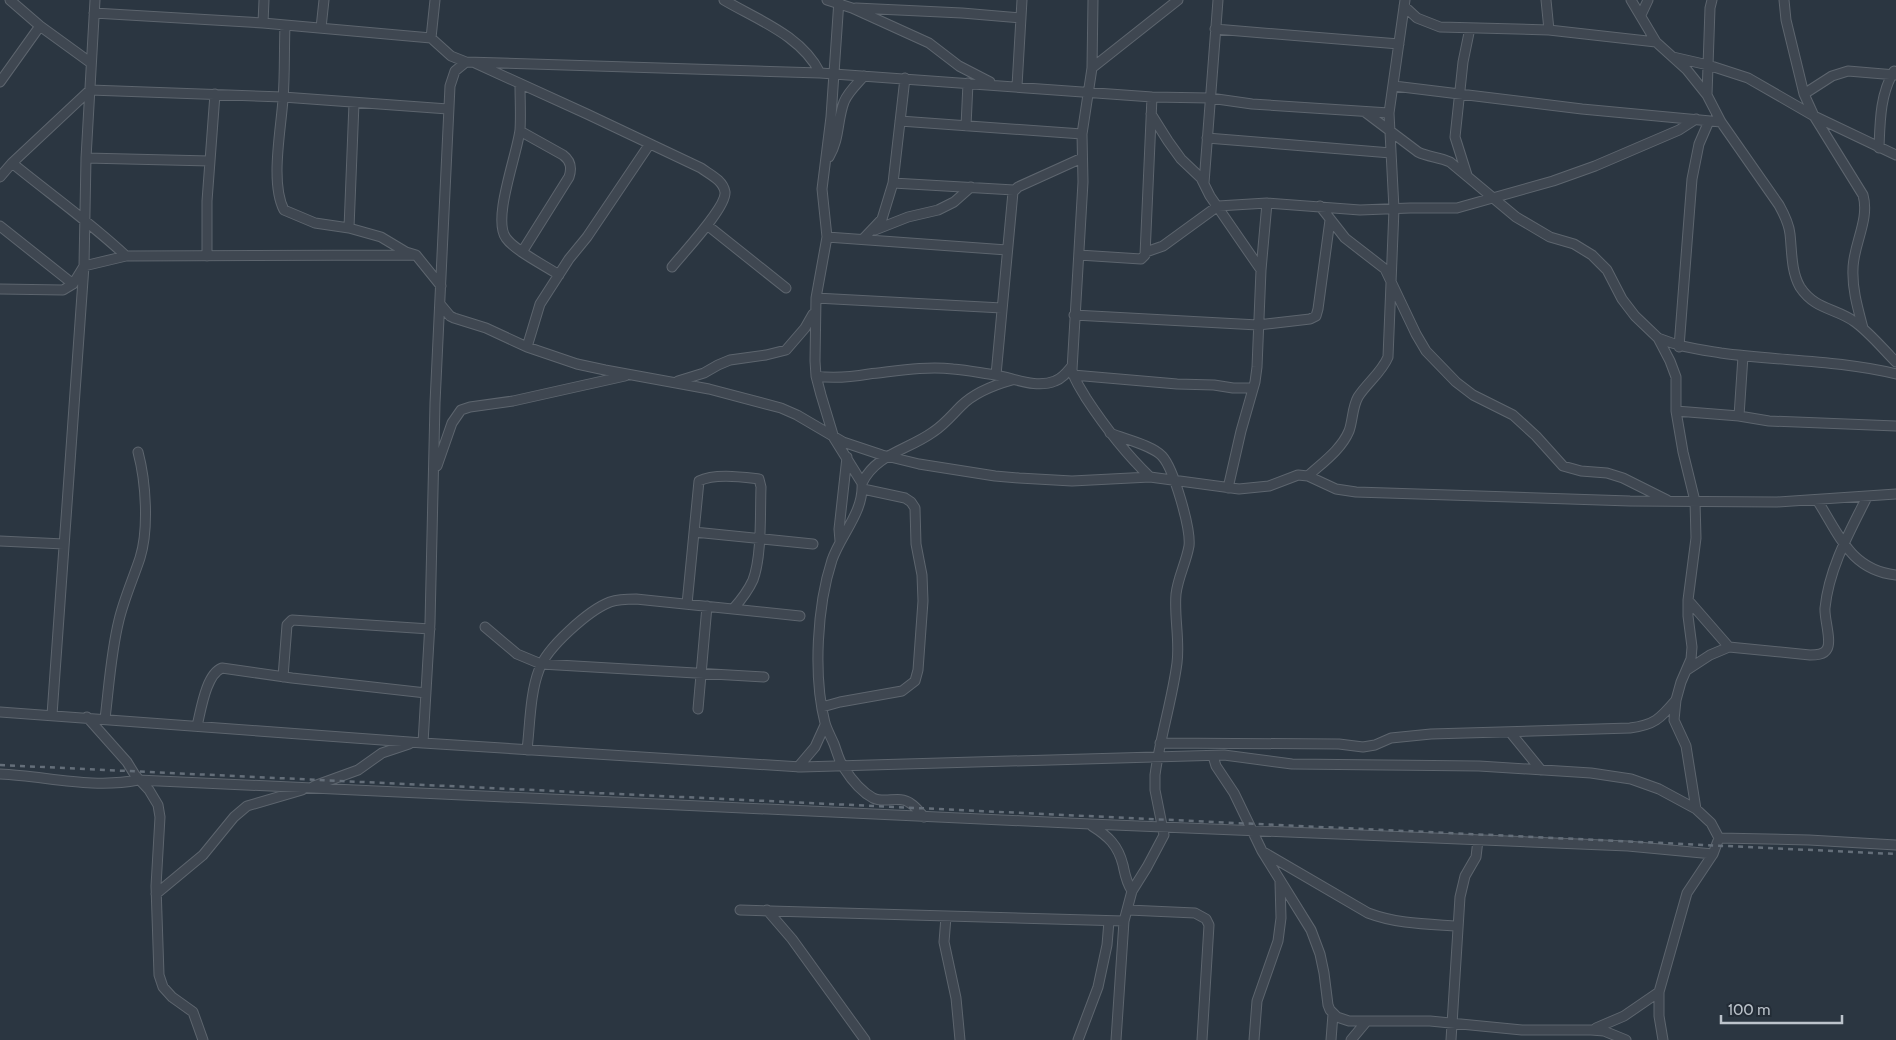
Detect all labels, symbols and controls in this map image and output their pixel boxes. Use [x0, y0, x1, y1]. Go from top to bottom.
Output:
scale bar [1721, 992, 1842, 1024]
text: 100 m [1728, 1001, 1770, 1019]

